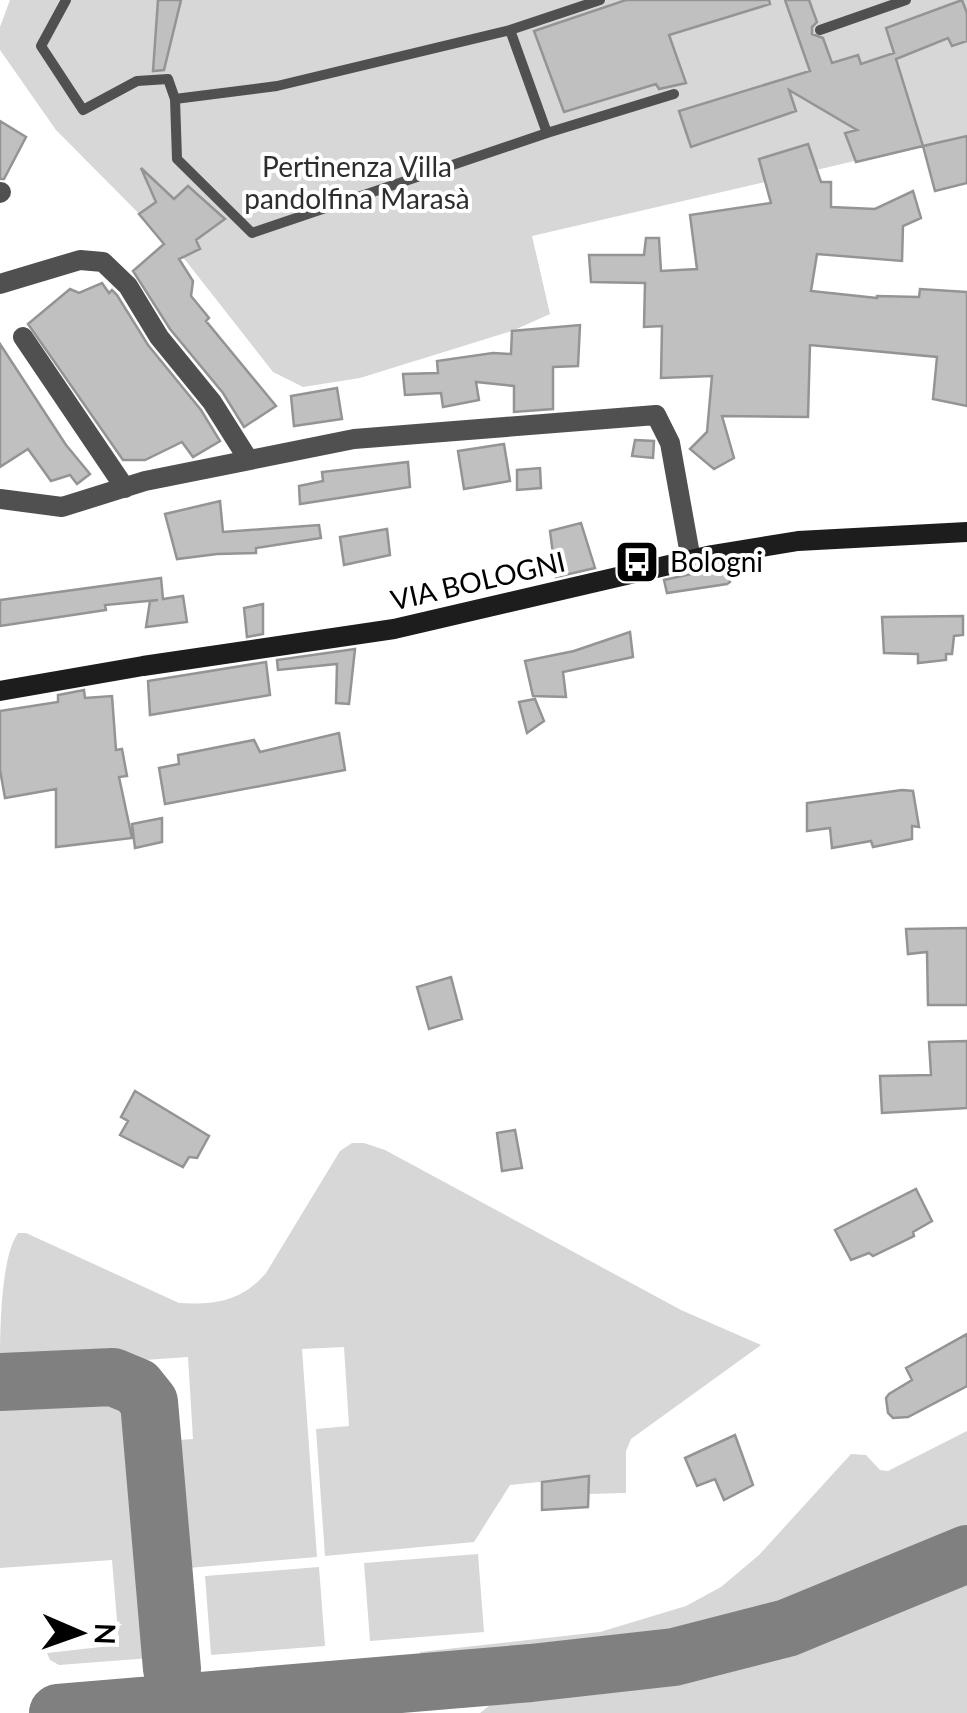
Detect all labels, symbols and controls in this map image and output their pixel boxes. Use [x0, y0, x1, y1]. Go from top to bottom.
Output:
park label: Pertinenza Villa pandolfina Marasà [244, 149, 470, 215]
bus stop icon: Bologni [614, 539, 660, 585]
street label: VIA BOLOGNI [387, 543, 568, 617]
place label: Bologni [670, 544, 763, 578]
north arrow [30, 1583, 130, 1683]
text: N [89, 1623, 123, 1645]

